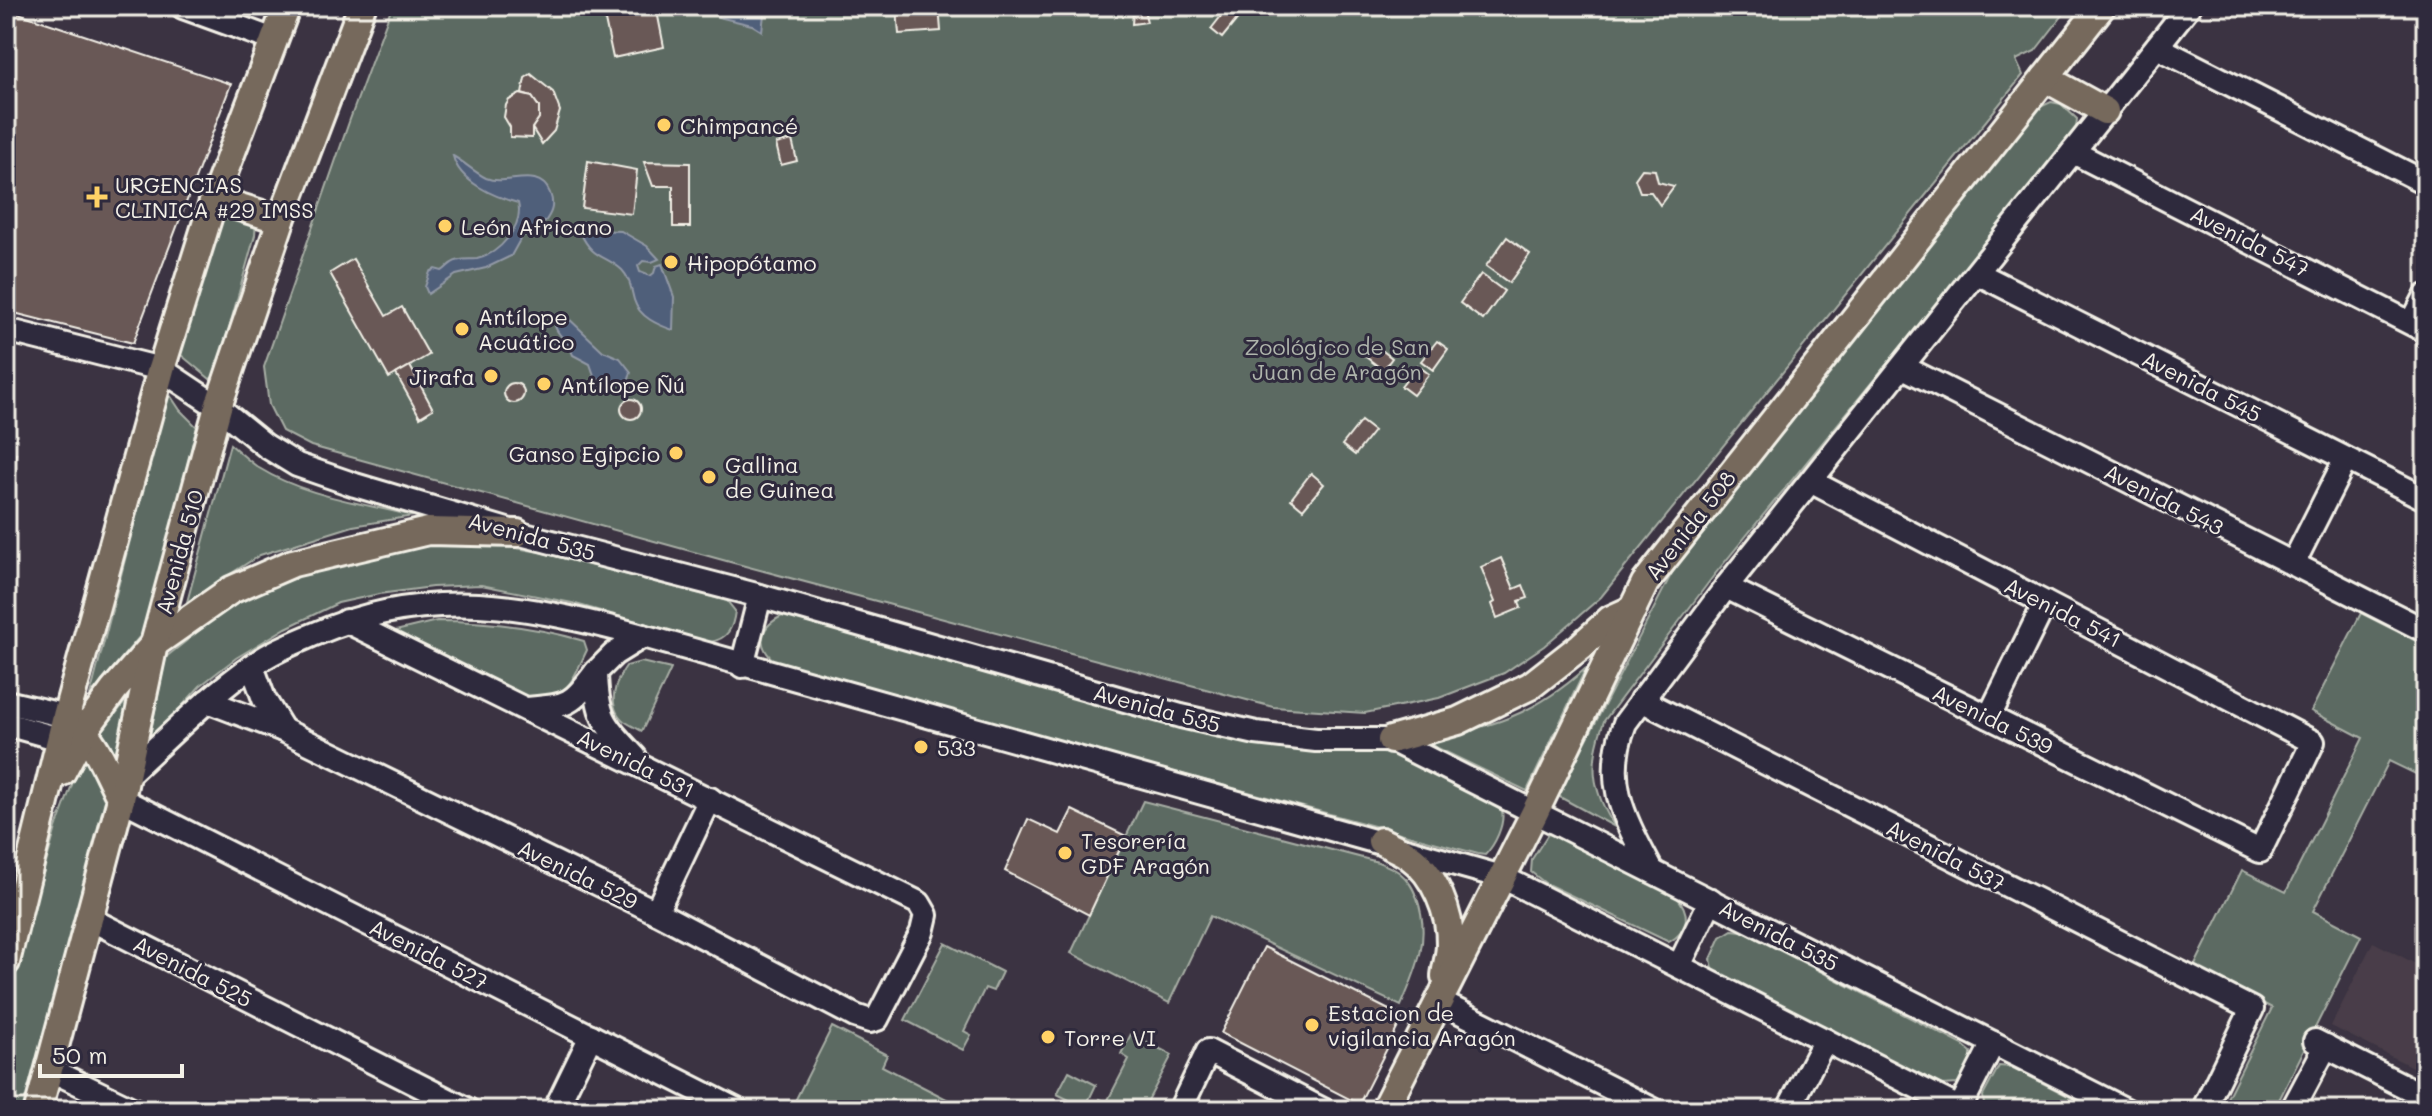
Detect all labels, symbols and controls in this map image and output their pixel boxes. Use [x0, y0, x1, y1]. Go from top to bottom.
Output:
place label: Chimpancé [680, 111, 798, 140]
marker: Chimpancé [655, 116, 673, 134]
place label: URGENCIAS CLINICA #29 IMSS [115, 170, 314, 224]
marker: URGENCIAS CLINICA #29 IMSS [86, 186, 108, 208]
street label: Avenida 547 [2186, 199, 2314, 283]
place label: León Africano [461, 212, 612, 241]
marker: León Africano [436, 217, 454, 235]
place label: Hipopótamo [687, 248, 817, 277]
marker: Hipopótamo [662, 253, 680, 271]
place label: Antílope Acuático [478, 302, 574, 356]
marker: Antílope Acuático [453, 320, 471, 338]
park label: Zoológico de San Juan de Aragón [1245, 332, 1429, 386]
street label: Avenida 545 [2137, 343, 2267, 429]
place label: Jirafa [409, 362, 475, 391]
marker: Jirafa [482, 367, 500, 385]
place label: Antílope Ñú [560, 370, 685, 399]
marker: Antílope Ñú [535, 375, 553, 393]
place label: Ganso Egipcio [509, 439, 660, 468]
marker: Ganso Egipcio [667, 444, 685, 462]
place label: Gallina de Guinea [725, 450, 834, 504]
street label: Avenida 543 [2099, 456, 2229, 542]
street label: Avenida 508 [1638, 464, 1742, 586]
marker: Gallina de Guinea [700, 468, 718, 486]
street label: Avenida 510 [148, 486, 210, 618]
street label: Avenida 535 [465, 505, 599, 567]
street label: Avenida 541 [2000, 570, 2126, 654]
street label: Avenida 535 [1090, 677, 1224, 739]
street label: Avenida 539 [1928, 677, 2058, 761]
street label: Avenida 531 [572, 722, 700, 804]
place label: 533 [937, 733, 976, 762]
marker: 533 [912, 738, 930, 756]
street label: Avenida 537 [1882, 813, 2010, 897]
place label: Tesorería GDF Aragón [1081, 826, 1210, 880]
street label: Avenida 529 [513, 832, 643, 916]
marker: Tesorería GDF Aragón [1056, 844, 1074, 862]
street label: Avenida 535 [1714, 892, 1844, 978]
street label: Avenida 527 [365, 912, 493, 996]
street label: Avenida 525 [129, 929, 257, 1013]
place label: Estacion de vigilancia Aragón [1328, 998, 1516, 1052]
marker: Estacion de vigilancia Aragón [1303, 1016, 1321, 1034]
place label: Torre VI [1064, 1023, 1156, 1052]
scale bar [40, 1028, 182, 1078]
marker: Torre VI [1039, 1028, 1057, 1046]
text: 50 m [52, 1039, 108, 1070]

